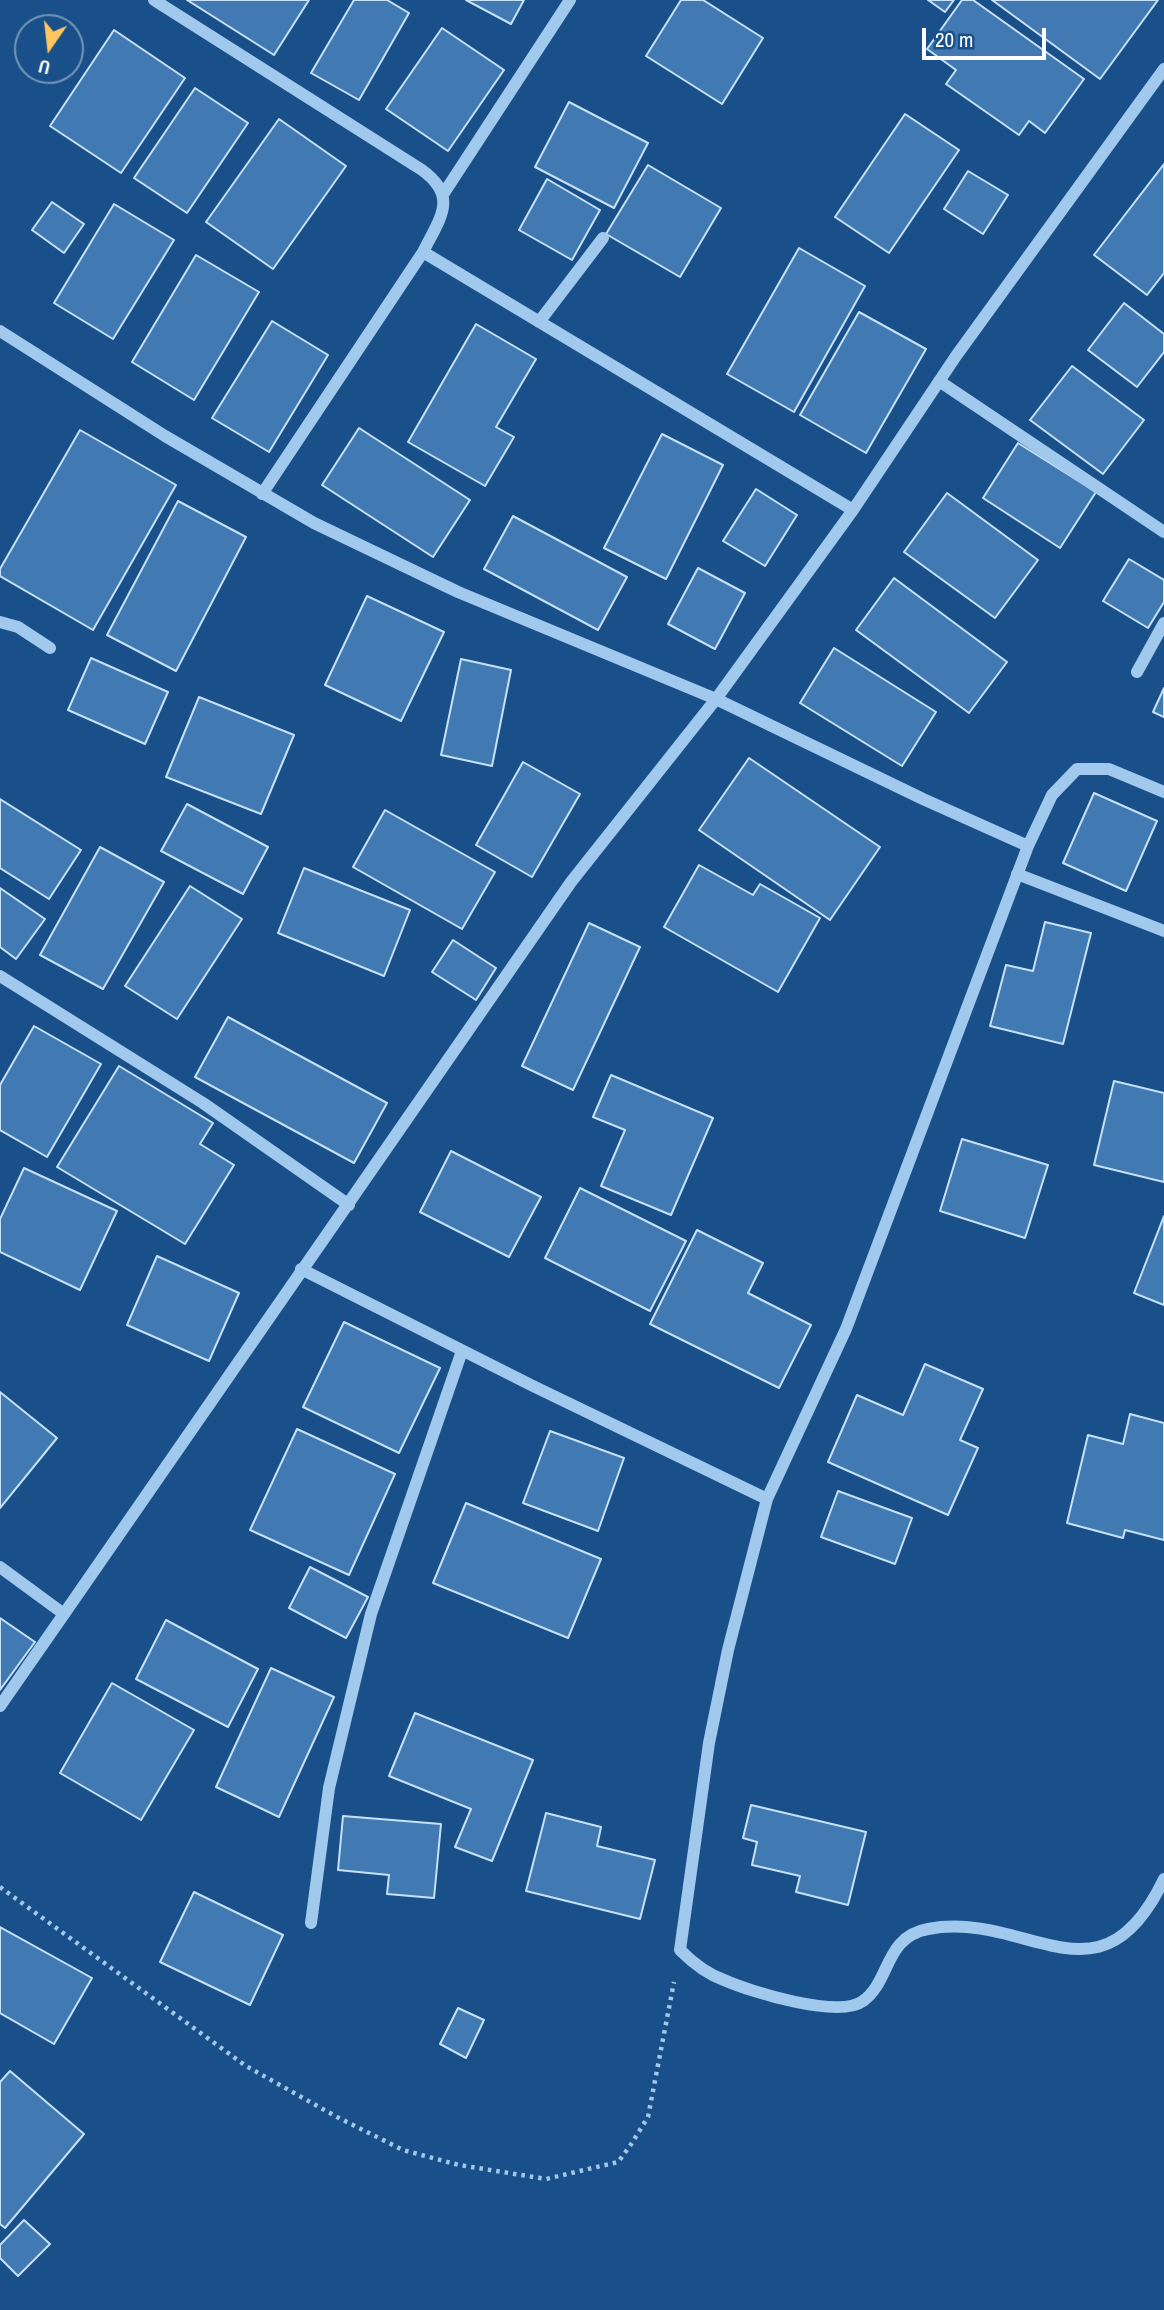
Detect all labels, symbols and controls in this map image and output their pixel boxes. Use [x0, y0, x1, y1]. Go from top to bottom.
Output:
north arrow [14, 14, 84, 84]
scale bar [926, 14, 1050, 58]
text: 20 m [935, 25, 973, 54]
text: U [36, 53, 53, 81]

